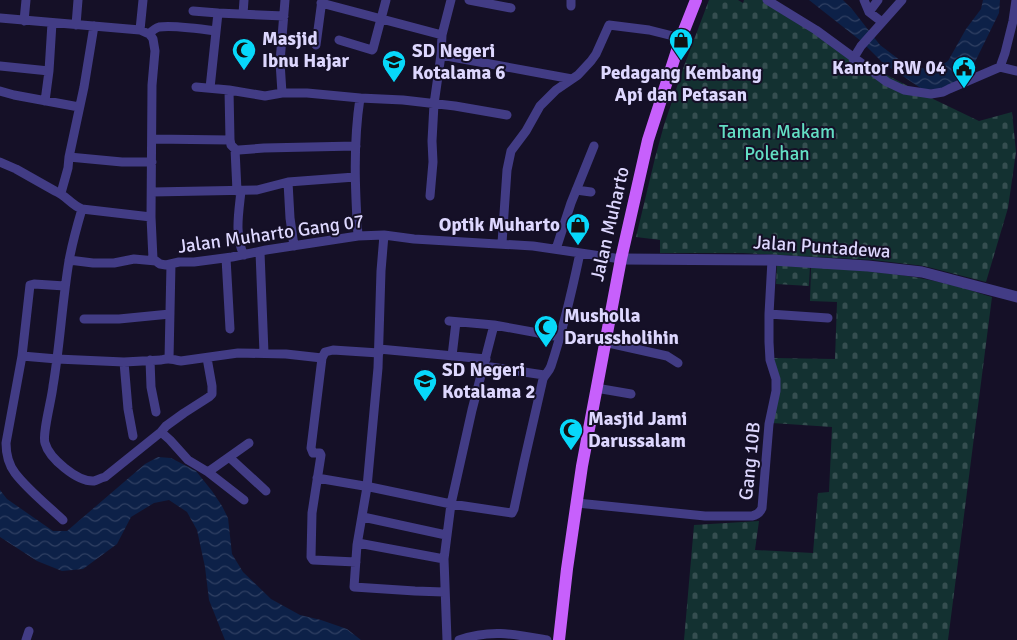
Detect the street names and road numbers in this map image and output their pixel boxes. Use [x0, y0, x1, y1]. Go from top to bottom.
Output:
street label: Jalan Muharto [585, 164, 635, 284]
street label: Jalan Muharto Gang 07 [176, 209, 366, 259]
street label: Jalan Puntadewa [753, 230, 891, 264]
street label: Gang 10B [734, 421, 766, 501]

